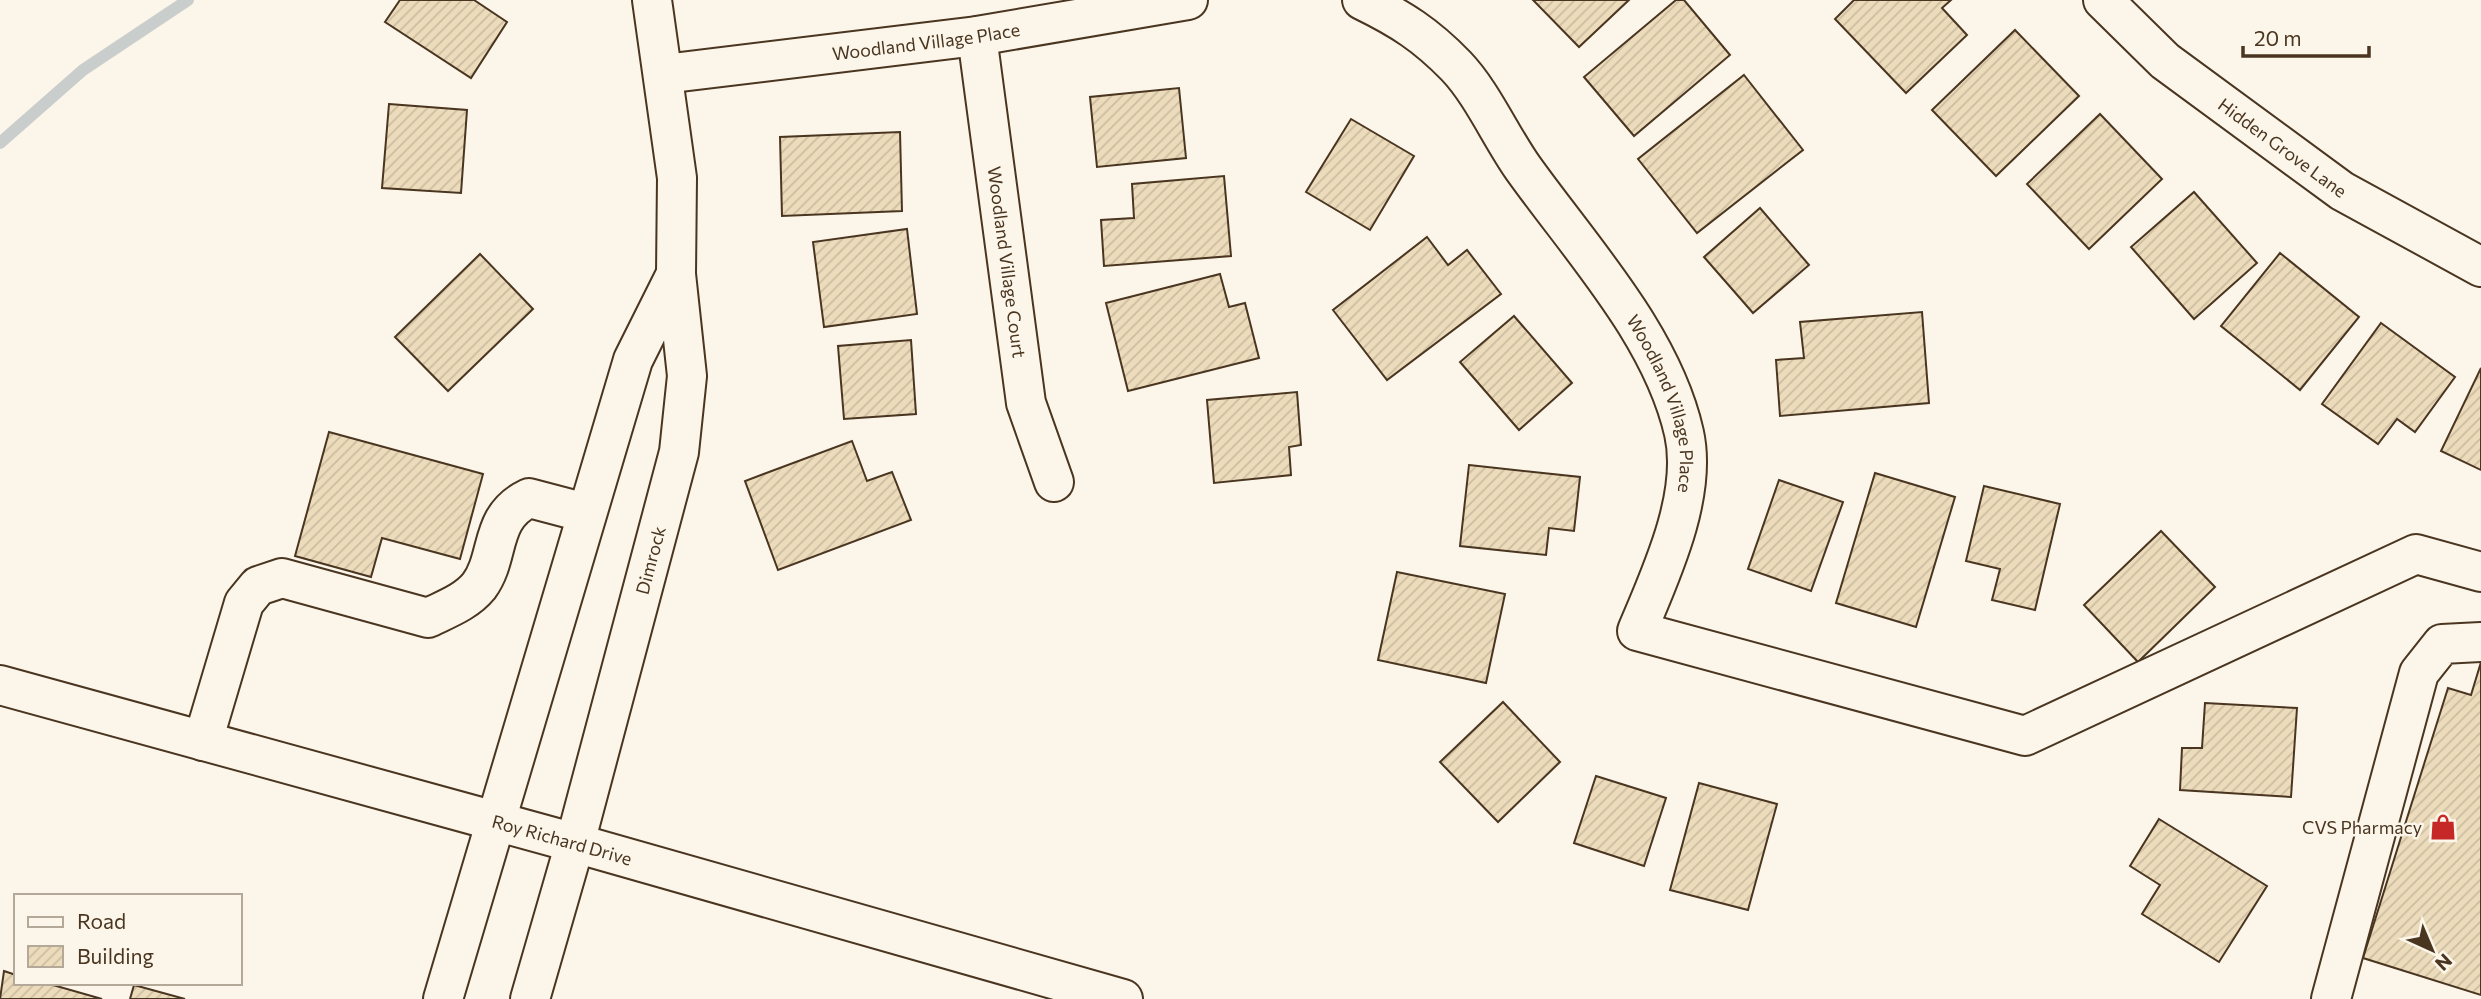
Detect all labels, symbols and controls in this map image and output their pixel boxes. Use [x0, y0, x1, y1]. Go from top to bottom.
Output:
scale bar [2243, 14, 2369, 58]
street label: Woodland Village Place [831, 18, 1021, 64]
text: 20 m [2254, 25, 2302, 50]
street label: Hidden Grove Lane [2214, 93, 2351, 202]
street label: Woodland Village Court [983, 165, 1031, 359]
street label: Woodland Village Place [1622, 310, 1698, 494]
street label: Dimrock [631, 523, 670, 597]
street label: Roy Richard Drive [490, 810, 635, 870]
shop icon: CVS Pharmacy [2428, 812, 2458, 842]
place label: CVS Pharmacy [2302, 816, 2422, 838]
legend [14, 894, 242, 985]
text: Road [77, 908, 126, 933]
north arrow [2397, 915, 2467, 985]
text: Building [77, 943, 154, 968]
text: N [2431, 949, 2457, 976]

